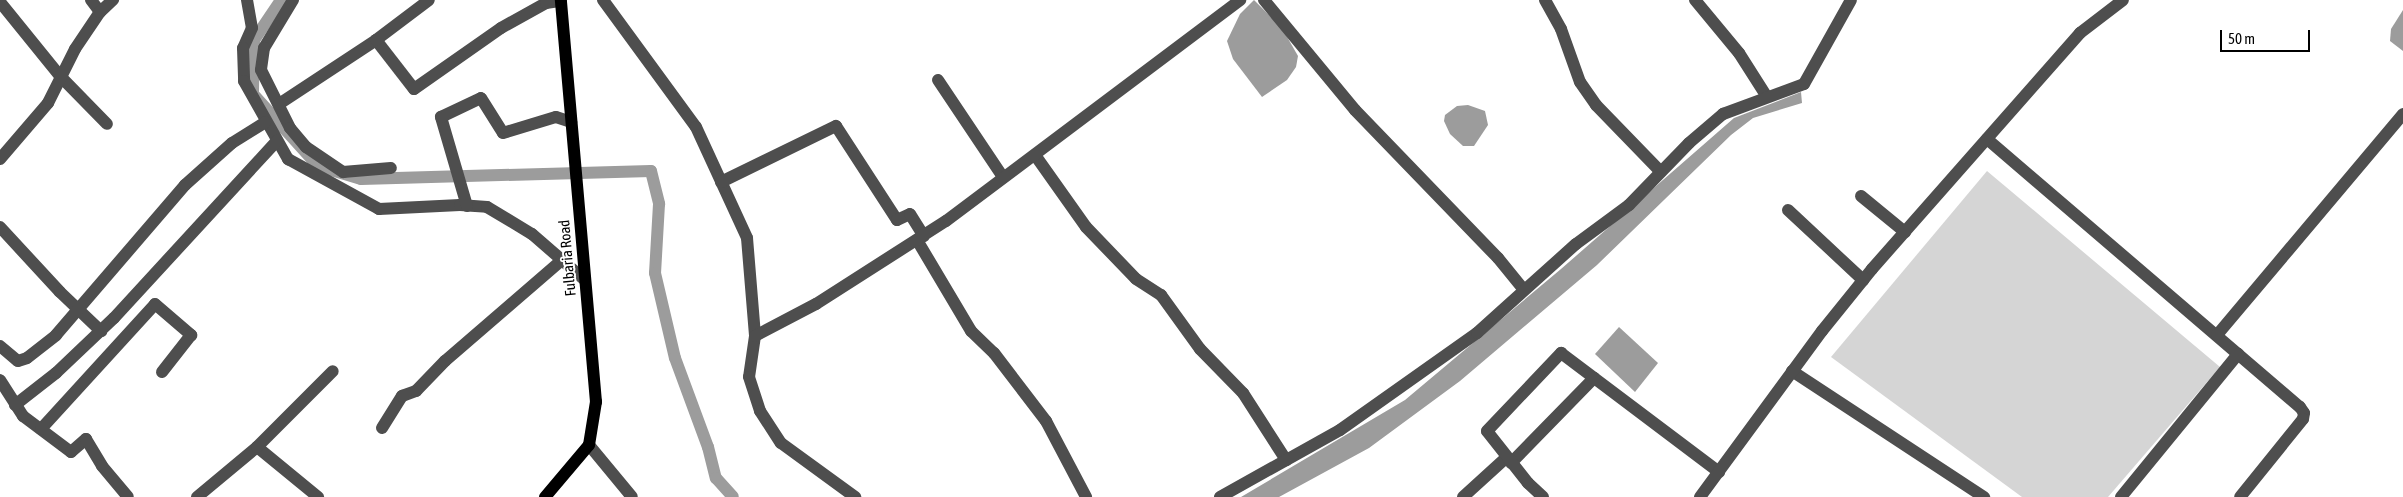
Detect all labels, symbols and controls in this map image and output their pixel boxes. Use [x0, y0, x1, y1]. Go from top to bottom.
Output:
scale bar [2223, 20, 2313, 52]
text: 50 m [2228, 30, 2255, 47]
street label: Fulbaria Road [555, 219, 579, 297]

